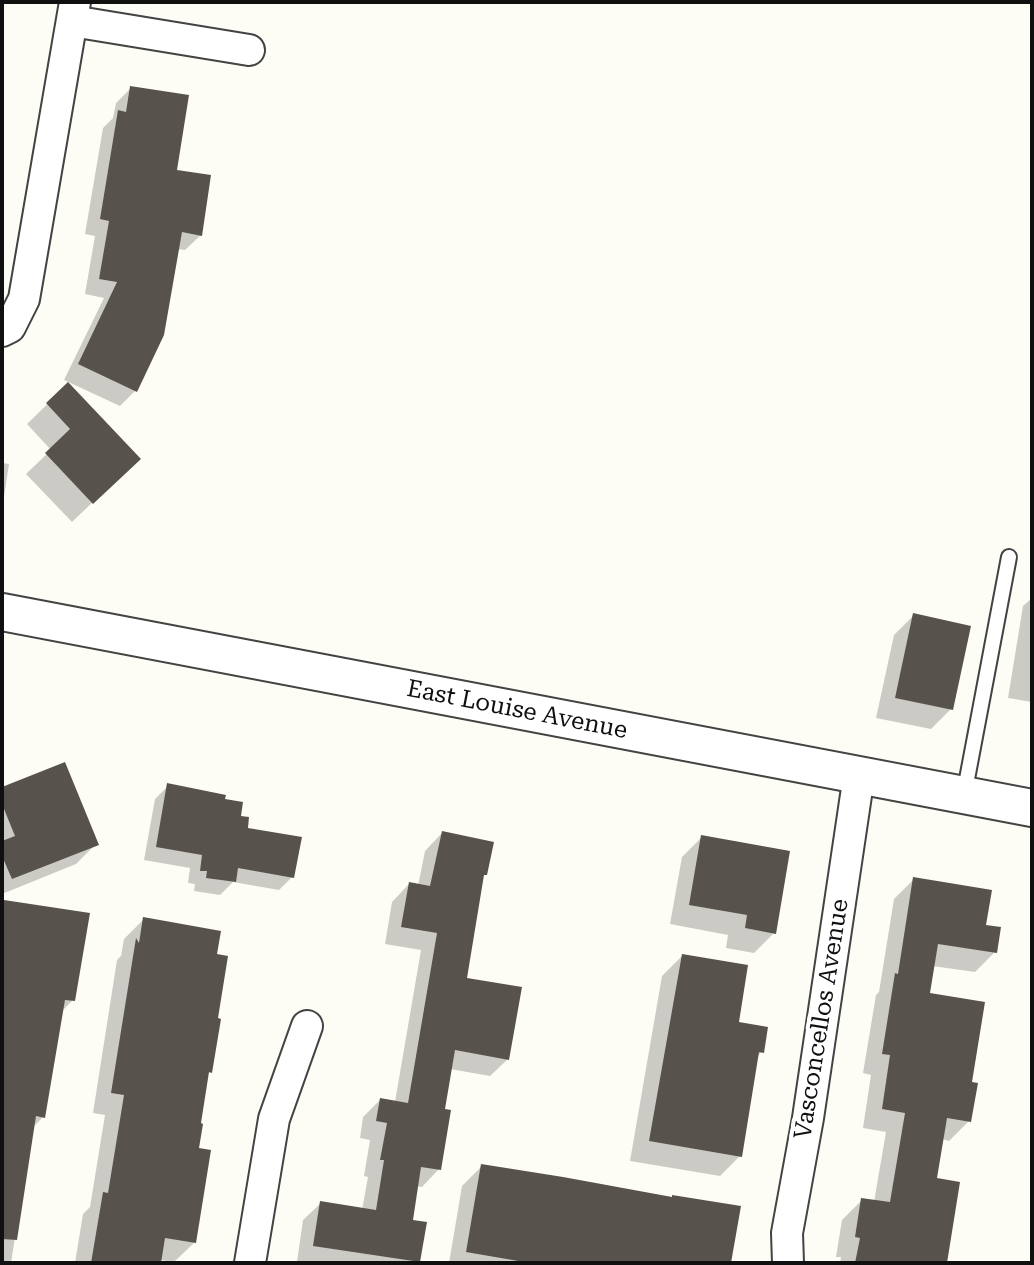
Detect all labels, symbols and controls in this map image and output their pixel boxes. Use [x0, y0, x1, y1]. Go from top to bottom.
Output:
street label: East Louise Avenue [404, 674, 630, 746]
street label: Vasconcellos Avenue [789, 897, 855, 1141]

